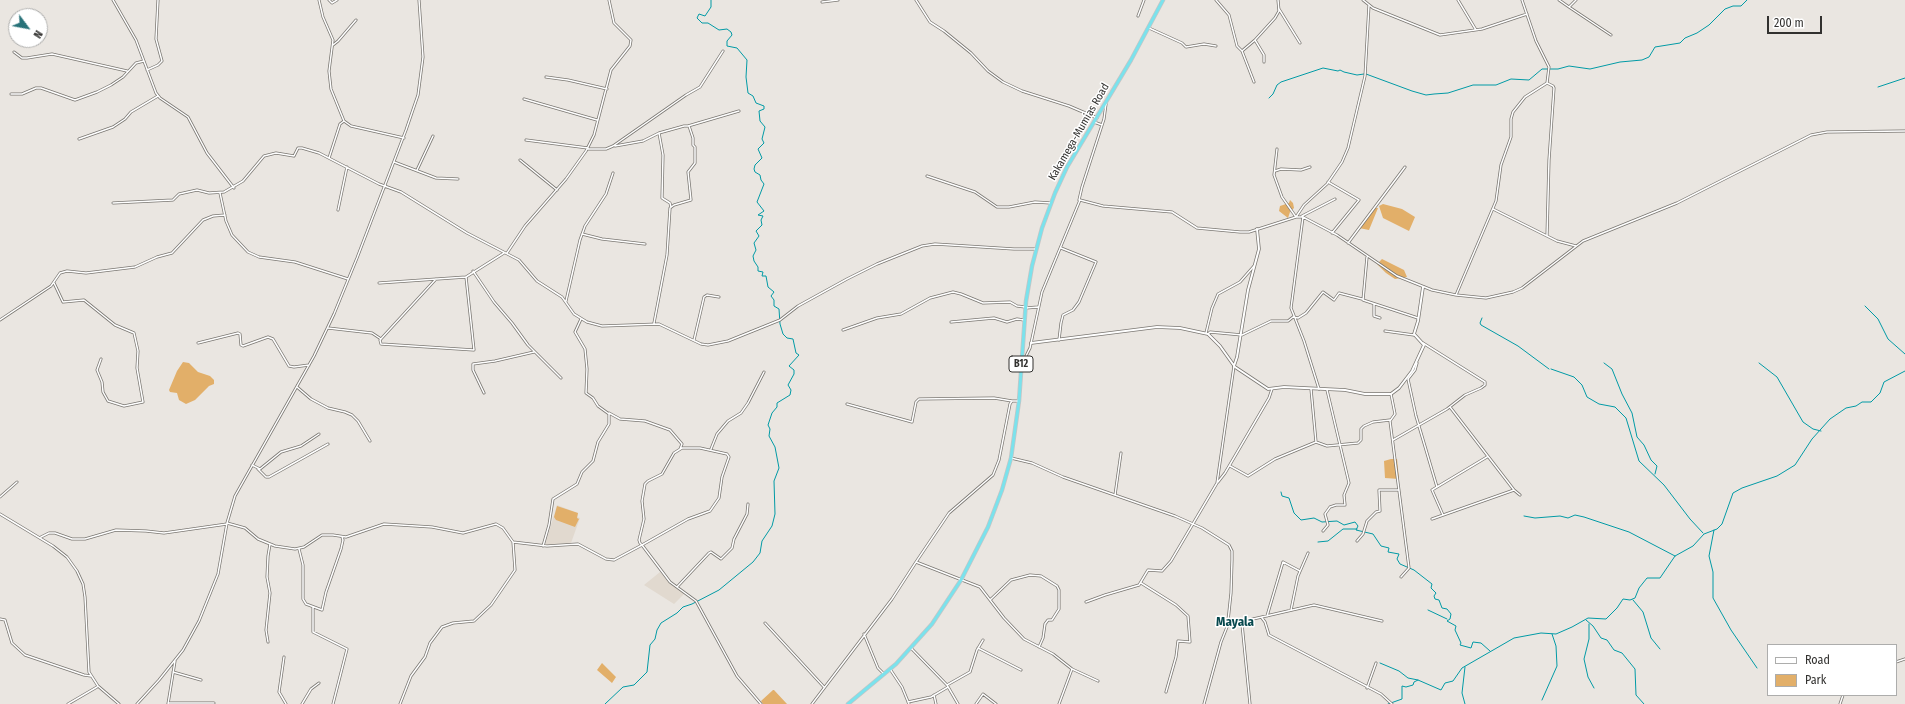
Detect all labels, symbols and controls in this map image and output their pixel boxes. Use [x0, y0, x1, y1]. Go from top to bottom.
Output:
north arrow [8, 8, 48, 48]
scale bar [1769, 8, 1824, 34]
text: 200 m [1774, 16, 1804, 30]
text: N [30, 28, 45, 40]
street label: Kakamega-Mumias Road [1046, 81, 1112, 183]
road number: B12 [1009, 356, 1033, 372]
district label: Mayala [1216, 614, 1254, 630]
legend [1767, 644, 1897, 696]
text: Road [1805, 653, 1830, 667]
text: Park [1805, 673, 1826, 687]

